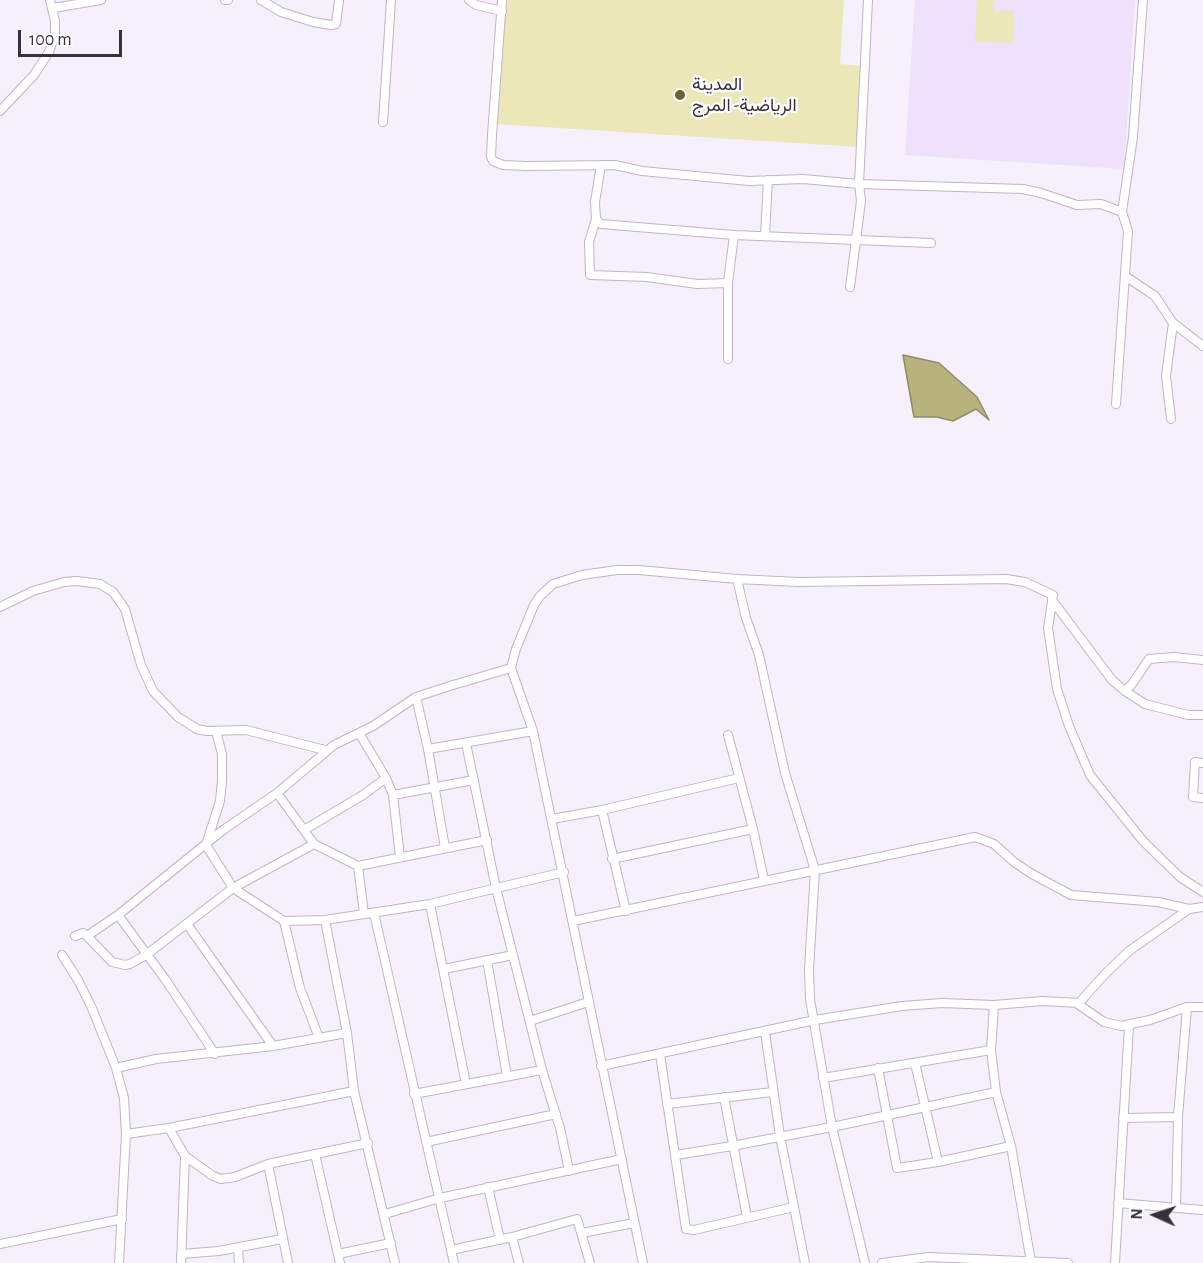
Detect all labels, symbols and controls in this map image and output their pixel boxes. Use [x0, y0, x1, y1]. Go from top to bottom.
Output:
scale bar [21, 18, 124, 56]
text: 100 m [29, 31, 72, 49]
place label: المدينة الرياضية- المرج [692, 74, 797, 116]
marker: المدينة الرياضية- المرج [673, 88, 687, 102]
north arrow [1125, 1185, 1185, 1245]
text: N [1129, 1208, 1145, 1220]

